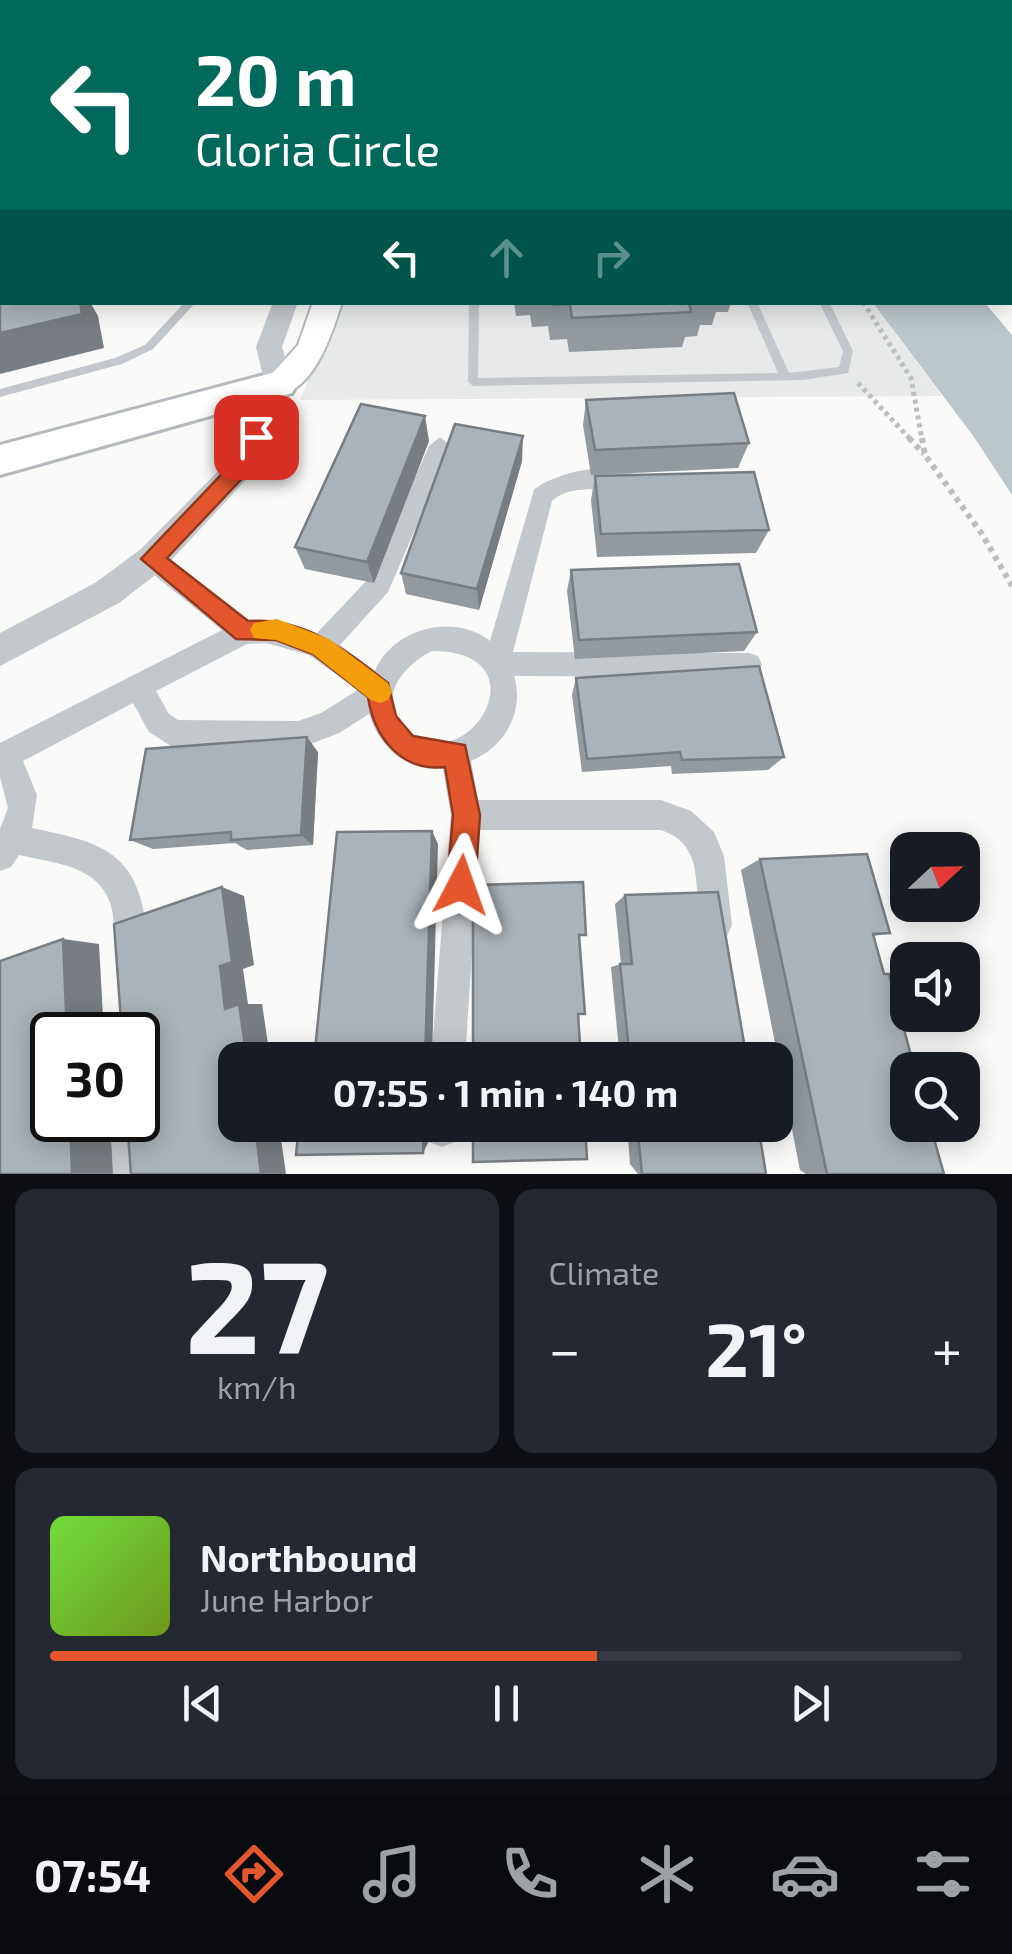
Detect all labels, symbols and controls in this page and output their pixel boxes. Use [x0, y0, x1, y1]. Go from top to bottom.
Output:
text: 20 m [195, 36, 357, 120]
icon: left [30, 40, 160, 170]
text: Gloria Circle [195, 121, 440, 175]
icon: left [374, 230, 429, 285]
icon: ahead [479, 230, 534, 285]
icon: right [584, 230, 639, 285]
pin [214, 395, 299, 480]
icon: arrive [229, 410, 284, 465]
north arrow [890, 832, 980, 922]
map controls [890, 832, 980, 1142]
position arrow [409, 833, 513, 937]
button: sound [890, 942, 980, 1032]
speed limit sign: 30 [30, 1012, 160, 1142]
button: search [890, 1052, 980, 1142]
text: 07:55 · 1 min · 140 m [333, 1069, 678, 1115]
text: 27 [185, 1224, 329, 1380]
text: Climate [549, 1253, 659, 1291]
text: 21° [705, 1302, 807, 1392]
text: − [549, 1315, 581, 1381]
text: + [932, 1315, 962, 1381]
text: km/h [217, 1367, 296, 1405]
text: Northbound [200, 1534, 418, 1580]
text: June Harbor [200, 1580, 373, 1618]
icon: previous [175, 1676, 230, 1731]
icon: pause [479, 1676, 534, 1731]
icon: next [783, 1676, 838, 1731]
icon: directions [219, 1839, 289, 1909]
icon: music [357, 1839, 427, 1909]
icon: phone [495, 1839, 565, 1909]
icon: climate [632, 1839, 702, 1909]
icon: car [770, 1839, 840, 1909]
icon: filters [908, 1839, 978, 1909]
text: 07:54 [34, 1847, 151, 1901]

